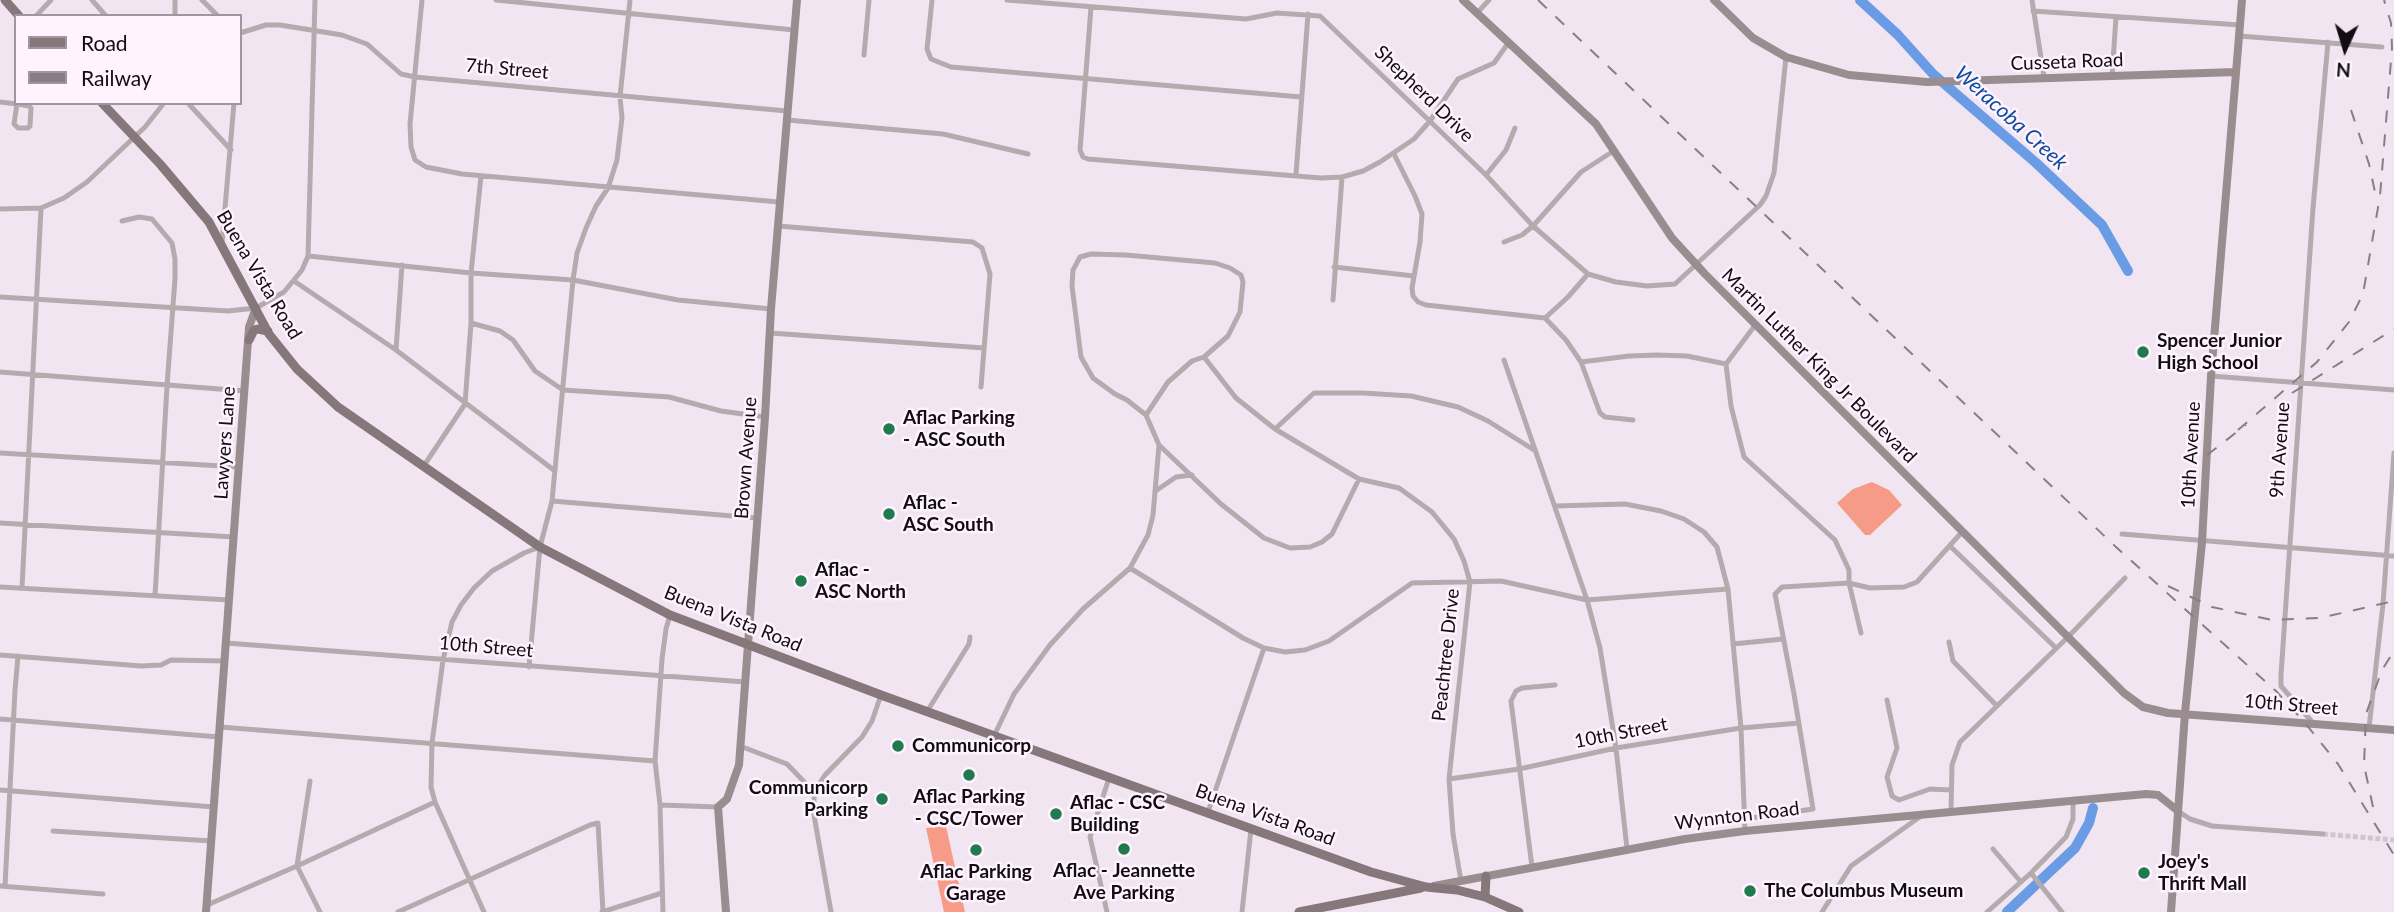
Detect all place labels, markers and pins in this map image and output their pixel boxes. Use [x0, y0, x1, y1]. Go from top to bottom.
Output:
place label: Spencer Junior High School [2157, 330, 2282, 374]
marker: Spencer Junior High School [2135, 344, 2151, 360]
place label: Aflac Parking - ASC South [903, 407, 1015, 451]
marker: Aflac Parking - ASC South [881, 421, 897, 437]
place label: Aflac - ASC South [903, 492, 994, 536]
marker: Aflac - ASC South [881, 506, 897, 522]
place label: Aflac - ASC North [815, 559, 906, 603]
marker: Aflac - ASC North [793, 573, 809, 589]
place label: Communicorp [912, 735, 1031, 757]
marker: Communicorp [890, 738, 906, 754]
marker: Aflac Parking - CSC/Tower [961, 767, 977, 783]
place label: Communicorp Parking [749, 777, 868, 821]
place label: Aflac Parking - CSC/Tower [913, 786, 1025, 830]
marker: Communicorp Parking [874, 791, 890, 807]
place label: Aflac - CSC Building [1070, 792, 1165, 836]
marker: Aflac - CSC Building [1048, 806, 1064, 822]
marker: Aflac - Jeannette Ave Parking [1116, 841, 1132, 857]
marker: Aflac Parking Garage [968, 842, 984, 858]
place label: Joey's Thrift Mall [2158, 851, 2247, 895]
place label: Aflac - Jeannette Ave Parking [1053, 860, 1195, 904]
place label: Aflac Parking Garage [920, 861, 1032, 905]
marker: Joey's Thrift Mall [2136, 865, 2152, 881]
place label: The Columbus Museum [1764, 880, 1963, 902]
marker: The Columbus Museum [1742, 883, 1758, 899]

